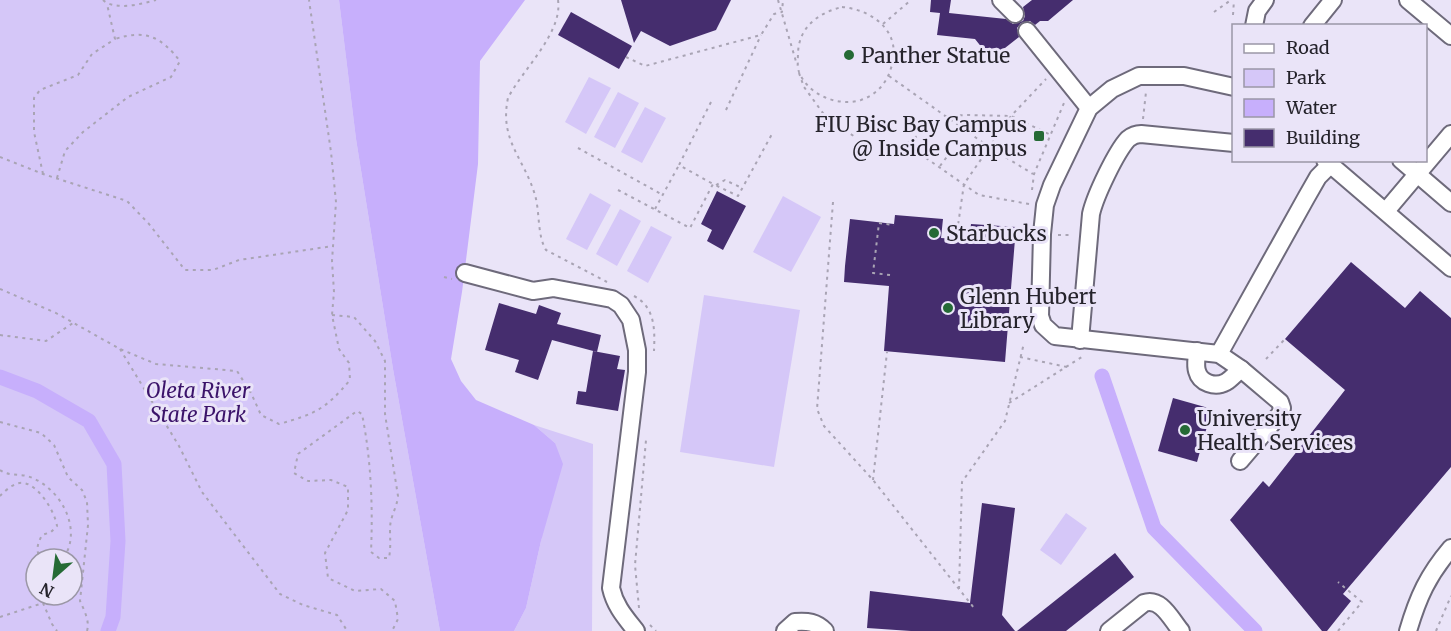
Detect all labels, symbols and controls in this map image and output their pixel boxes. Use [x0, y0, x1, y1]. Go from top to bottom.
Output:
legend [1232, 24, 1427, 162]
text: Road [1286, 36, 1330, 59]
place label: Panther Statue [861, 42, 1010, 69]
marker: Panther Statue [842, 48, 856, 62]
text: Park [1286, 66, 1327, 89]
text: Water [1285, 96, 1337, 119]
place label: FIU Bisc Bay Campus @ Inside Campus [815, 111, 1027, 162]
text: Building [1286, 126, 1360, 149]
marker: FIU Bisc Bay Campus @ Inside Campus [1032, 129, 1046, 143]
place label: Starbucks [946, 220, 1047, 247]
marker: Starbucks [927, 226, 941, 240]
place label: Glenn Hubert Library [960, 283, 1096, 334]
marker: Glenn Hubert Library [941, 301, 955, 315]
park label: Oleta River State Park [146, 377, 251, 428]
place label: University Health Services [1197, 405, 1353, 456]
marker: University Health Services [1178, 423, 1192, 437]
north arrow [24, 547, 84, 607]
text: N [36, 578, 57, 602]

